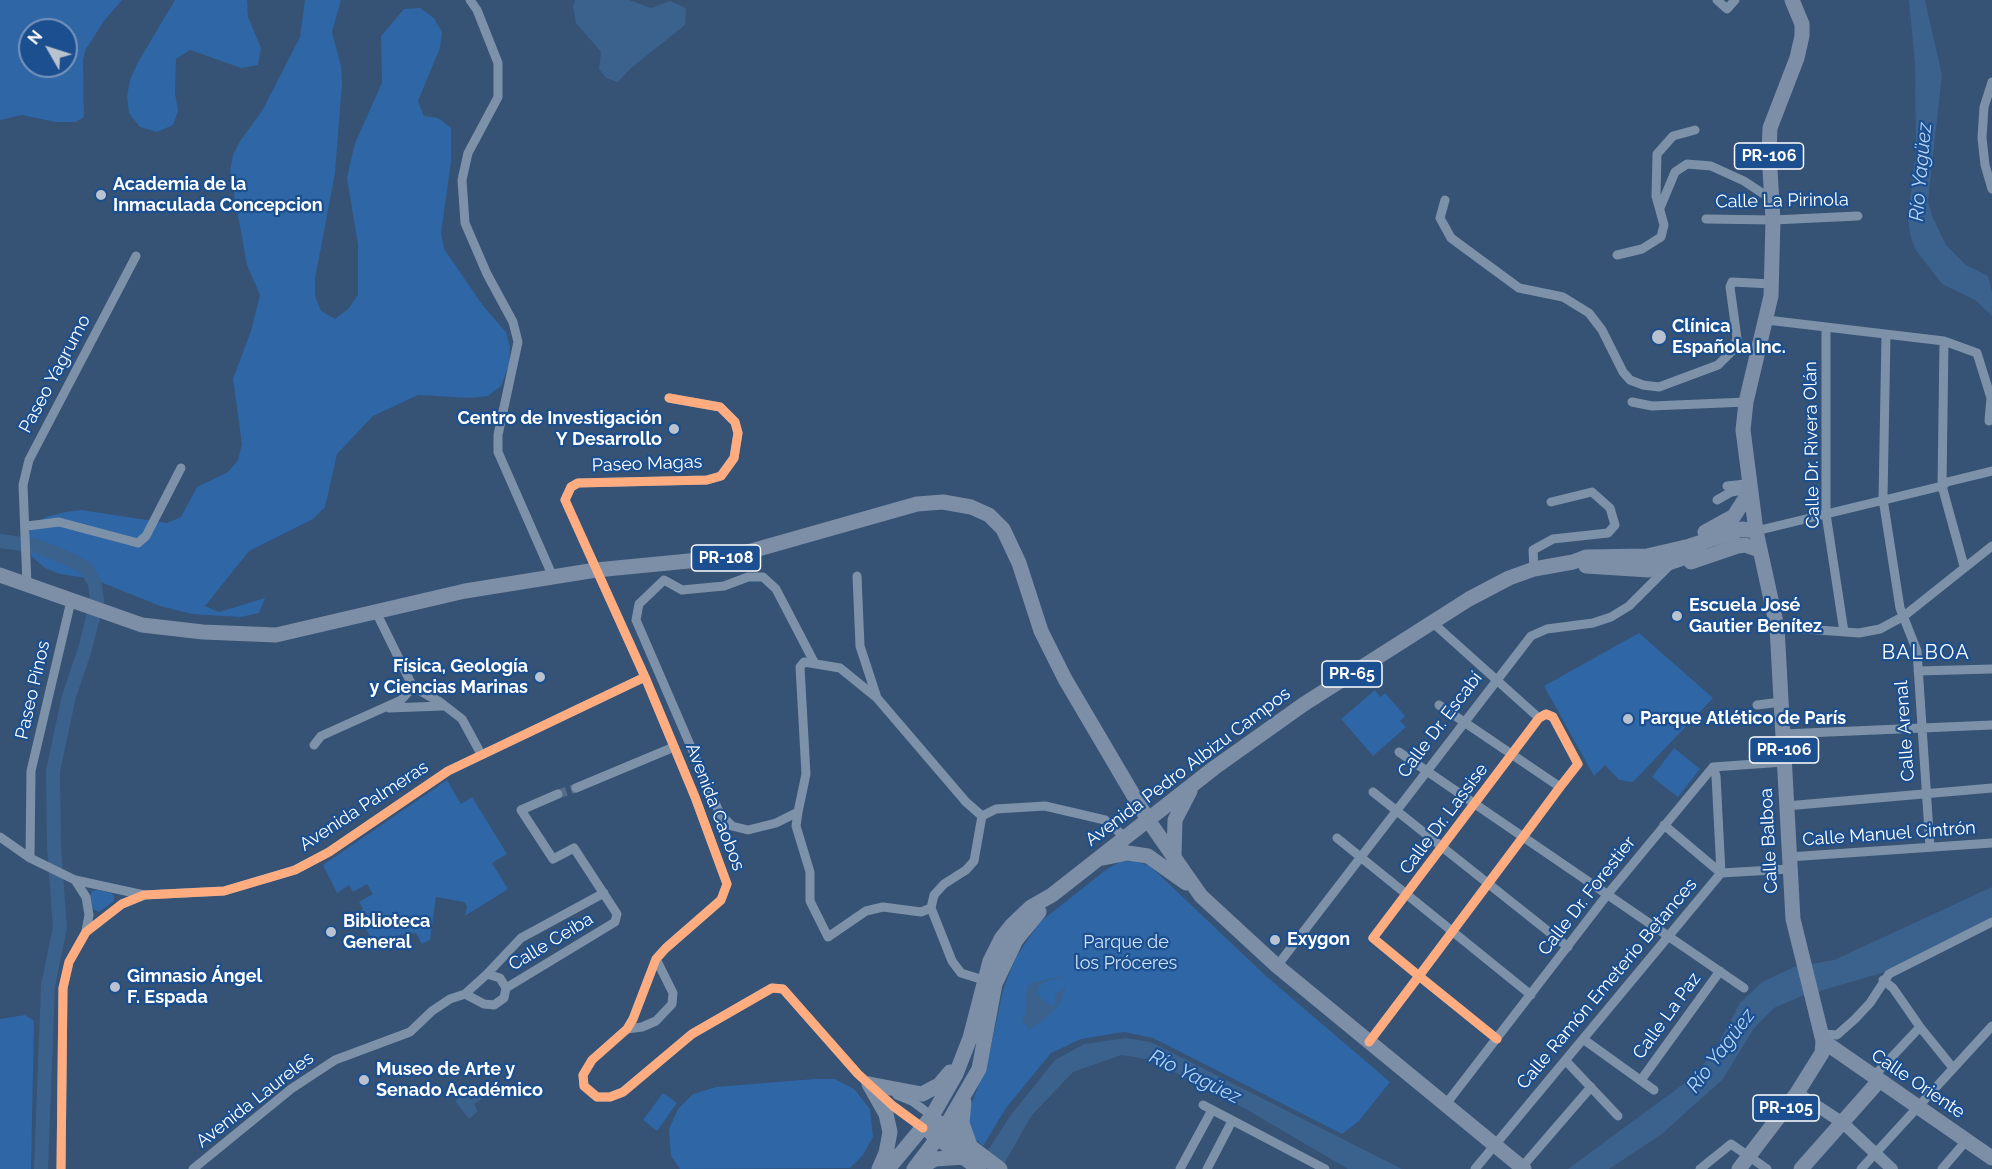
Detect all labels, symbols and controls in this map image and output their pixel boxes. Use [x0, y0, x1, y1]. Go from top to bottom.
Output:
north arrow [18, 18, 78, 78]
text: N [24, 27, 46, 48]
water label: Río Yagüez [1905, 122, 1937, 222]
road number: PR-106 [1734, 143, 1804, 169]
place label: Academia de la Inmaculada Concepcion [113, 174, 323, 216]
marker: Academia de la Inmaculada Concepcion [94, 188, 108, 202]
street label: Calle La Pirinola [1715, 189, 1849, 213]
street label: Paseo Yagrumo [15, 311, 95, 437]
place label: Clínica Española Inc. [1672, 316, 1786, 358]
marker: Clínica Española Inc. [1650, 328, 1668, 346]
street label: Calle Dr. Rivera Olán [1800, 361, 1824, 529]
place label: Centro de Investigación Y Desarrollo [458, 408, 662, 450]
marker: Centro de Investigación Y Desarrollo [667, 422, 681, 436]
street label: Paseo Magas [591, 451, 703, 477]
road number: PR-108 [692, 545, 760, 571]
place label: Escuela José Gautier Benítez [1689, 595, 1822, 638]
marker: Escuela José Gautier Benítez [1670, 609, 1684, 623]
street label: Paseo Pinos [11, 639, 55, 741]
district label: BALBOA [1882, 641, 1970, 665]
place label: Física, Geología y Ciencias Marinas [369, 656, 528, 698]
road number: PR-65 [1322, 661, 1382, 687]
street label: Calle Dr. Escabí [1393, 668, 1487, 782]
marker: Física, Geología y Ciencias Marinas [533, 670, 547, 684]
street label: Calle Arenal [1891, 680, 1919, 782]
street label: Avenida Pedro Albizu Campos [1081, 683, 1295, 851]
place label: Parque Atlético de París [1640, 708, 1846, 730]
marker: Parque Atlético de París [1621, 712, 1635, 726]
road number: PR-106 [1750, 737, 1818, 763]
street label: Avenida Caobos [681, 740, 749, 874]
street label: Avenida Palmeras [296, 756, 432, 856]
street label: Calle Dr. Lassise [1395, 759, 1493, 879]
street label: Calle Balboa [1755, 788, 1783, 894]
street label: Calle Manuel Cintrón [1802, 817, 1976, 851]
street label: Calle Dr. Forestier [1534, 832, 1640, 960]
street label: Calle Ramón Emeterio Betances [1512, 874, 1702, 1094]
street label: Calle Ceiba [505, 908, 597, 976]
place label: Biblioteca General [343, 911, 430, 954]
marker: Biblioteca General [324, 925, 338, 939]
place label: Exygon [1287, 929, 1350, 951]
park label: Parque de los Próceres [1075, 932, 1177, 974]
marker: Exygon [1268, 933, 1282, 947]
place label: Gimnasio Ángel F. Espada [127, 966, 262, 1008]
street label: Calle La Paz [1628, 968, 1706, 1064]
marker: Gimnasio Ángel F. Espada [108, 980, 122, 994]
water label: Río Yagüez [1682, 1004, 1760, 1098]
water label: Río Yagüez [1145, 1045, 1245, 1109]
street label: Calle Oriente [1867, 1045, 1969, 1123]
street label: Avenida Laureles [192, 1047, 318, 1153]
place label: Museo de Arte y Senado Académico [376, 1059, 543, 1102]
marker: Museo de Arte y Senado Académico [357, 1073, 371, 1087]
road number: PR-105 [1753, 1095, 1819, 1121]

